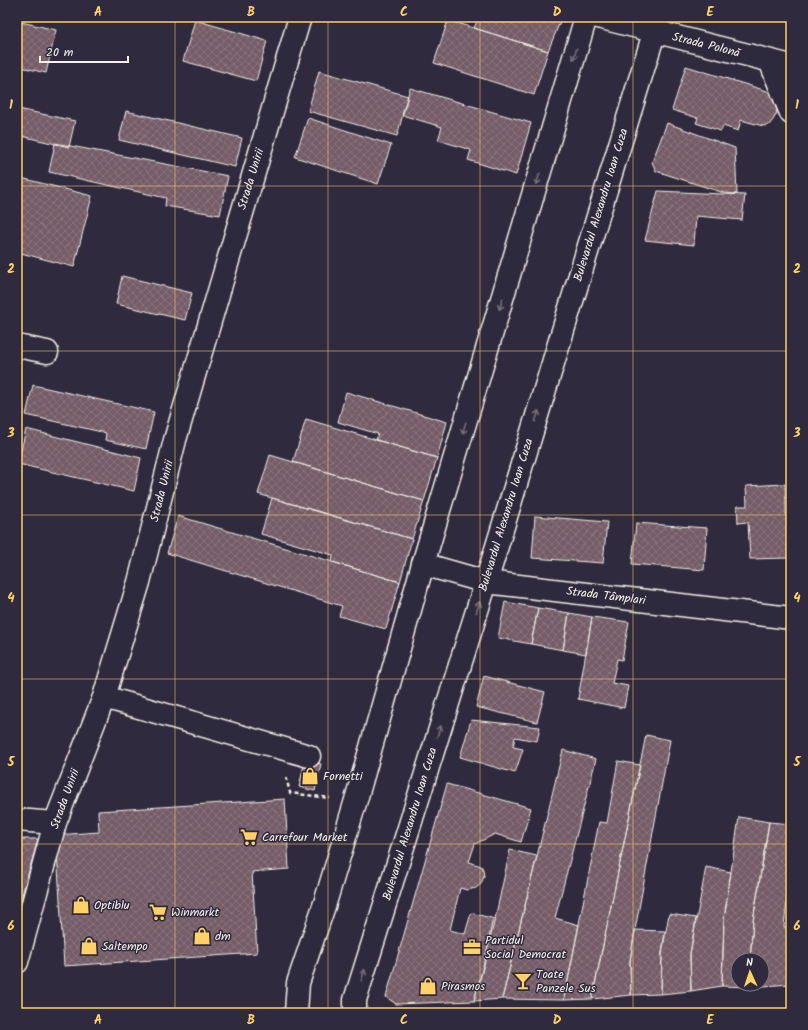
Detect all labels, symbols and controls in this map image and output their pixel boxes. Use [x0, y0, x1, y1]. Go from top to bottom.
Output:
text: A [94, 2, 102, 23]
text: B [247, 2, 255, 23]
text: C [400, 2, 408, 23]
text: D [553, 2, 562, 23]
text: E [706, 2, 714, 23]
street label: Strada Polonă [670, 27, 743, 63]
scale bar [40, 38, 128, 64]
text: 20 m [46, 43, 74, 62]
one-way arrow [571, 48, 578, 61]
text: 1 [9, 95, 13, 116]
text: 1 [795, 95, 799, 116]
street label: Bulevardul Alexandru Ioan Cuza [569, 126, 633, 284]
street label: Strada Unirii [233, 145, 270, 212]
one-way arrow [534, 172, 541, 185]
text: 2 [7, 259, 15, 280]
text: 2 [793, 259, 801, 280]
one-way arrow [497, 297, 504, 310]
one-way arrow [534, 409, 541, 422]
one-way arrow [460, 422, 467, 435]
text: 3 [6, 423, 15, 444]
text: 3 [792, 423, 801, 444]
street label: Bulevardul Alexandru Ioan Cuza [474, 436, 538, 594]
street label: Strada Unirii [145, 457, 179, 524]
street label: Strada Tâmplari [565, 582, 648, 610]
text: 4 [7, 588, 15, 609]
text: 4 [793, 588, 801, 609]
one-way arrow [475, 600, 482, 613]
one-way arrow [436, 725, 444, 737]
street label: Bulevardul Alexandru Ioan Cuza [378, 745, 442, 903]
text: 5 [7, 752, 16, 773]
text: 5 [793, 752, 802, 773]
street label: Strada Unirii [45, 765, 85, 832]
shop icon: Fornetti [300, 766, 320, 786]
place label: Fornetti [323, 767, 364, 786]
supermarket icon: Carrefour Market [239, 827, 259, 847]
place label: Carrefour Market [262, 828, 348, 847]
shop icon: Optiblu [71, 895, 91, 915]
place label: Optiblu [94, 896, 130, 915]
supermarket icon: Winmarkt [148, 902, 168, 922]
place label: Winmarkt [171, 903, 219, 922]
text: 6 [7, 916, 15, 937]
text: 6 [793, 916, 801, 937]
shop icon: dm [192, 926, 212, 946]
place label: dm [215, 927, 231, 946]
place label: Partidul Social Democrat [485, 931, 566, 964]
shop icon: Saltempo [79, 936, 99, 956]
place label: Saltempo [102, 937, 148, 956]
office icon: Partidul Social Democrat [462, 937, 482, 957]
north arrow [730, 952, 770, 992]
text: N [746, 954, 754, 972]
place label: Toate Panzele Sus [536, 965, 596, 998]
one-way arrow [360, 969, 367, 982]
bar icon: Toate Panzele Sus [513, 971, 533, 991]
shop icon: Pirasmos [418, 976, 438, 996]
place label: Pirasmos [441, 977, 485, 996]
text: A [94, 1010, 102, 1030]
text: B [247, 1010, 255, 1030]
text: C [400, 1010, 408, 1030]
text: D [553, 1010, 562, 1030]
text: E [706, 1010, 714, 1030]

